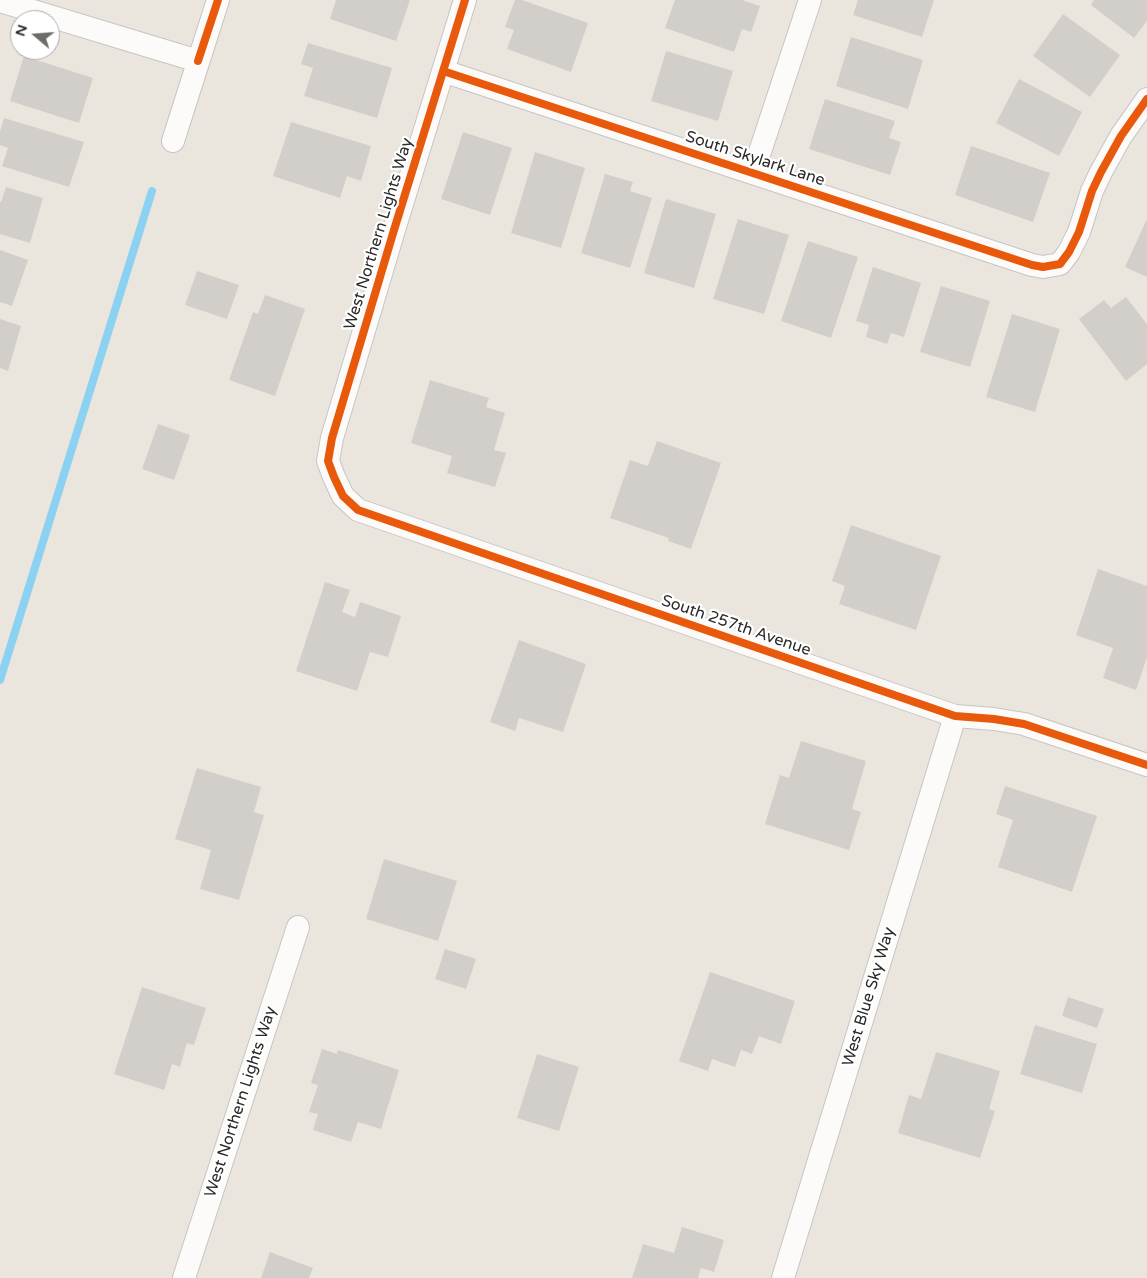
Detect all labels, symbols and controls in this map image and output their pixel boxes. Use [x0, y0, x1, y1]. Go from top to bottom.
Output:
north arrow [10, 10, 60, 60]
text: N [11, 23, 31, 38]
street label: South Skylark Lane [683, 127, 827, 191]
street label: West Northern Lights Way [341, 136, 417, 332]
street label: South 257th Avenue [659, 591, 813, 661]
street label: West Blue Sky Way [839, 925, 899, 1069]
street label: West Northern Lights Way [201, 1004, 281, 1200]

